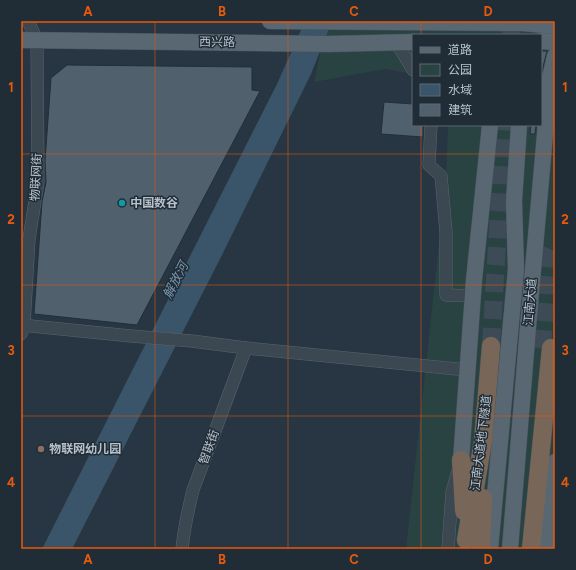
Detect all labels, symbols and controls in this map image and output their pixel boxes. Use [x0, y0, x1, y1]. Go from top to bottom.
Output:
text: A [83, 4, 93, 19]
text: B [218, 4, 226, 19]
text: C [349, 4, 359, 19]
text: D [483, 4, 493, 19]
legend [412, 34, 542, 126]
street label: 西兴路 [199, 35, 235, 49]
text: 道路 [448, 43, 472, 57]
text: 公园 [448, 63, 472, 77]
text: 1 [8, 80, 14, 95]
text: 1 [562, 80, 568, 95]
text: 水域 [448, 83, 472, 97]
text: 建筑 [448, 103, 472, 117]
street label: 物联网街 [28, 153, 44, 201]
place label: 中国数谷 [130, 196, 178, 210]
marker: 中国数谷 [117, 198, 127, 208]
text: 2 [7, 212, 15, 227]
text: 2 [561, 212, 569, 227]
water label: 解放河 [160, 257, 192, 301]
street label: 江南大道 [521, 277, 539, 327]
text: 3 [7, 343, 15, 358]
text: 3 [561, 343, 569, 358]
street label: 江南大道地下隧道 [468, 394, 494, 492]
street label: 智联街 [196, 428, 222, 466]
place label: 物联网幼儿园 [49, 442, 121, 456]
marker: 物联网幼儿园 [36, 444, 46, 454]
text: 4 [7, 475, 15, 490]
text: 4 [561, 475, 569, 490]
text: A [83, 552, 93, 567]
text: B [218, 552, 226, 567]
text: C [349, 552, 359, 567]
text: D [483, 552, 493, 567]

